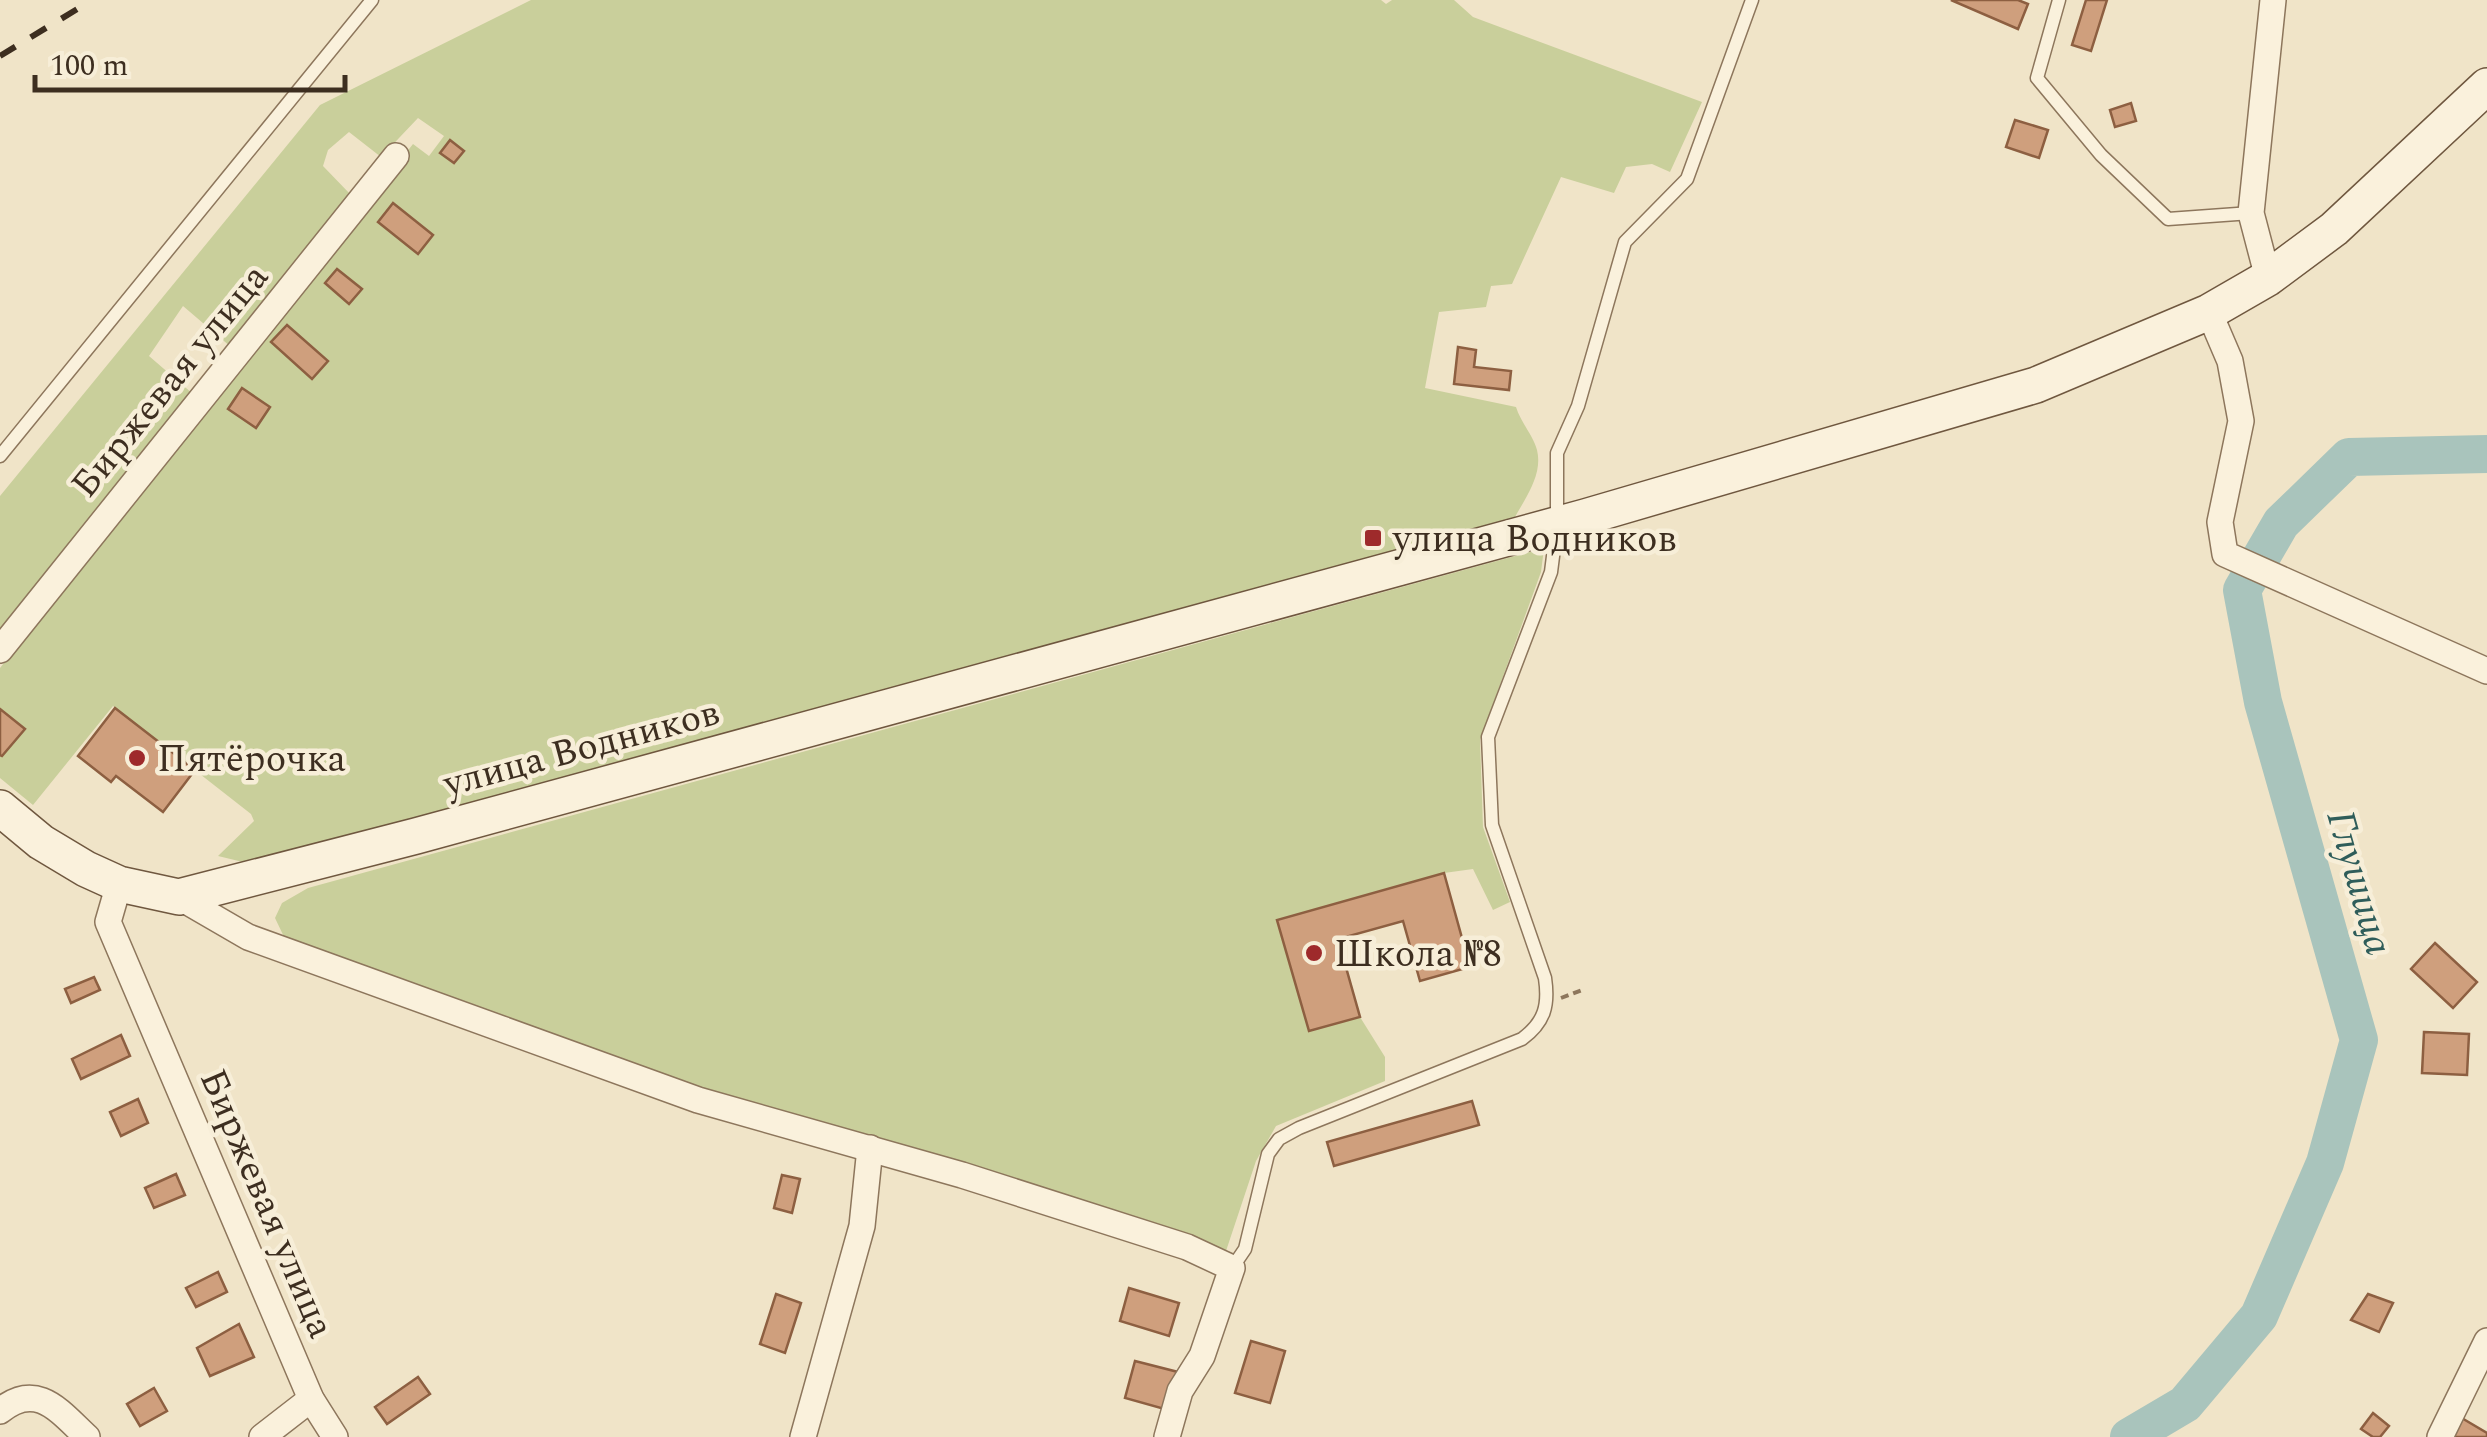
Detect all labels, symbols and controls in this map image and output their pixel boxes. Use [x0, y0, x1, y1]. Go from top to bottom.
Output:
scale bar [35, 30, 345, 92]
text: 100 m [50, 43, 128, 89]
street label: Биржевая улица [58, 251, 284, 511]
place label: улица Водников [1392, 511, 1677, 569]
marker: улица Водников [1362, 527, 1384, 549]
street label: улица Водников [436, 684, 726, 814]
place label: Пятёрочка [157, 731, 347, 789]
marker: Пятёрочка [126, 747, 148, 769]
water label: Глушица [2309, 803, 2408, 962]
place label: Школа №8 [1334, 926, 1502, 984]
marker: Школа №8 [1303, 942, 1325, 964]
street label: Биржевая улица [183, 1060, 349, 1348]

